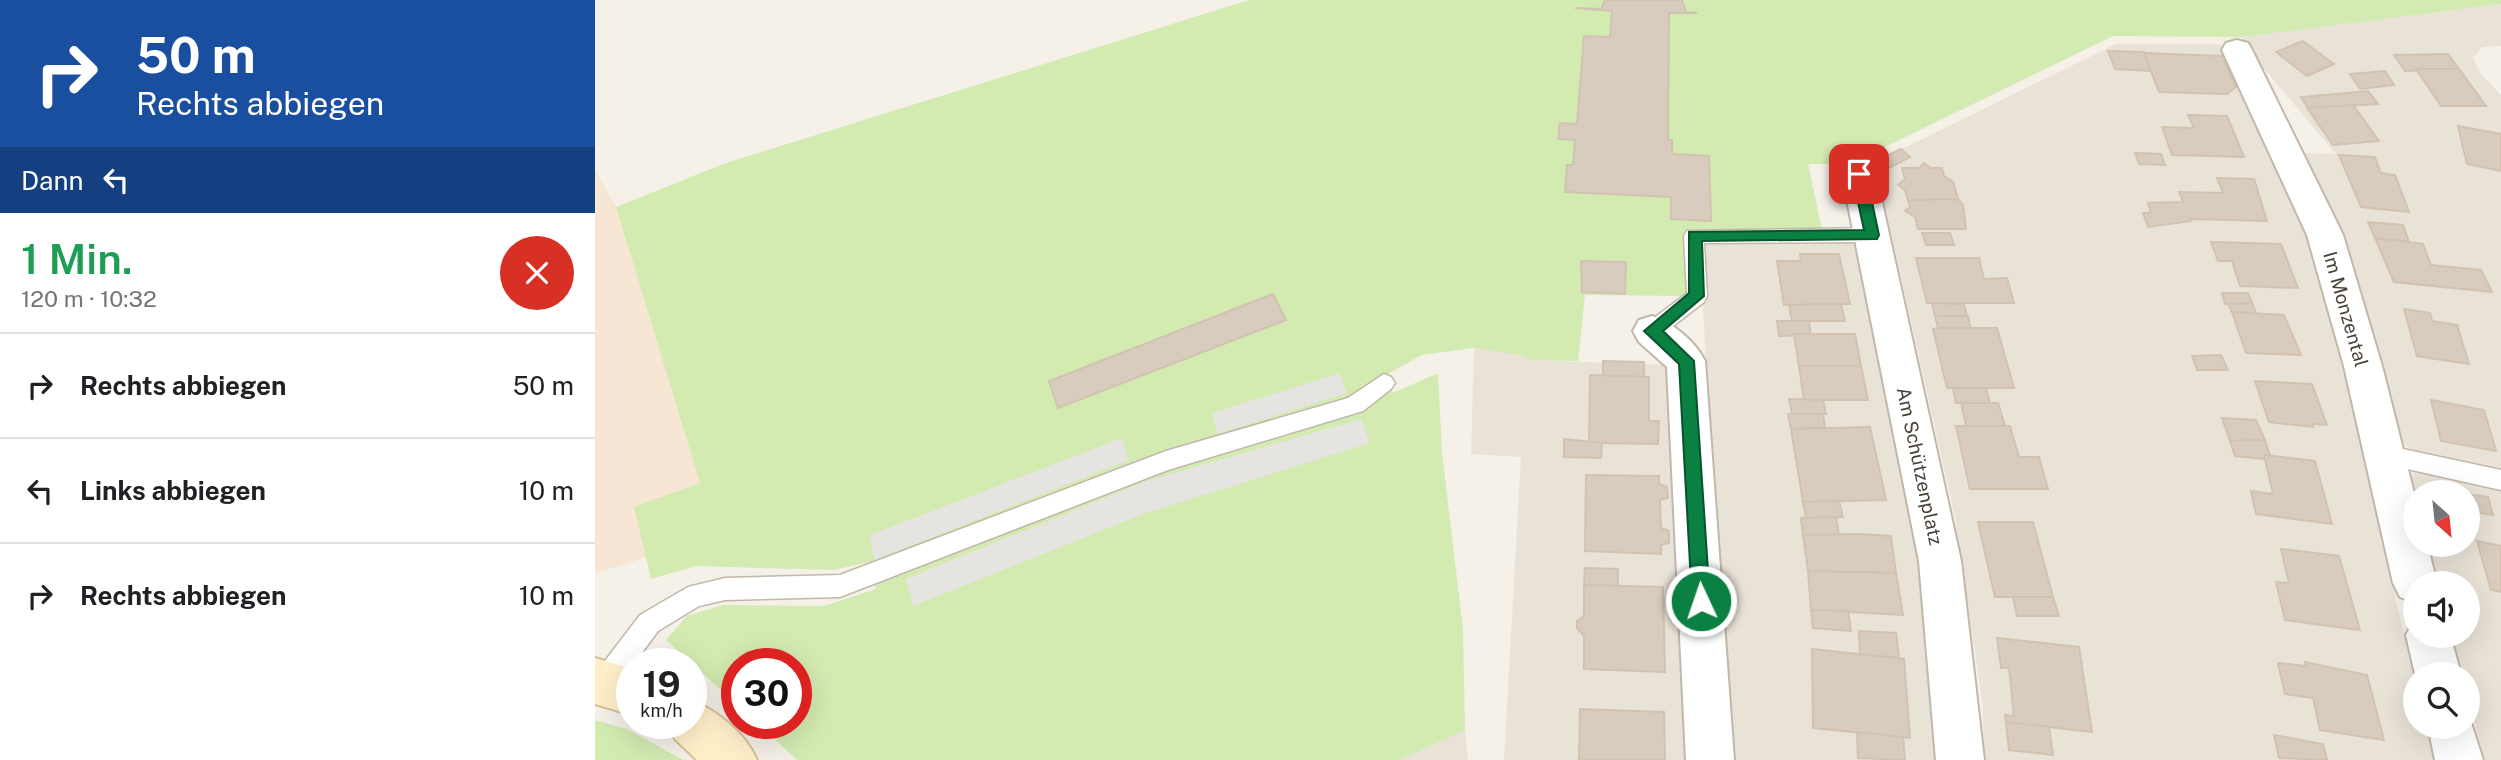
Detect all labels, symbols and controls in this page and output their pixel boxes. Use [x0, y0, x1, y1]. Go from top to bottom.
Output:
text: 50 m [136, 26, 256, 84]
icon: right [21, 28, 112, 119]
text: Rechts abbiegen [136, 85, 384, 122]
pin [1829, 144, 1889, 204]
icon: arrive [1840, 155, 1878, 193]
icon: left [97, 161, 135, 199]
text: Dann [21, 165, 83, 196]
text: 1 Min. [21, 234, 132, 283]
button: close [500, 236, 574, 310]
street label: Im Monzental [2319, 249, 2373, 369]
text: 120 m · 10:32 [21, 285, 157, 312]
icon: right [21, 367, 59, 405]
text: Rechts abbiegen [80, 370, 286, 401]
text: 50 m [513, 370, 574, 401]
street label: Am Schützenplatz [1892, 385, 1948, 547]
icon: left [21, 472, 59, 510]
text: Links abbiegen [80, 475, 266, 506]
text: 10 m [519, 475, 574, 506]
north arrow [2403, 480, 2480, 556]
map controls [2403, 480, 2480, 739]
position arrow [1664, 564, 1738, 638]
button: sound [2403, 571, 2480, 648]
icon: right [21, 577, 59, 615]
text: Rechts abbiegen [80, 580, 286, 611]
text: 10 m [519, 580, 574, 611]
speed limit sign: 30 [721, 648, 812, 739]
button: search [2403, 662, 2480, 739]
text: 19 [642, 664, 681, 705]
text: km/h [640, 700, 683, 721]

